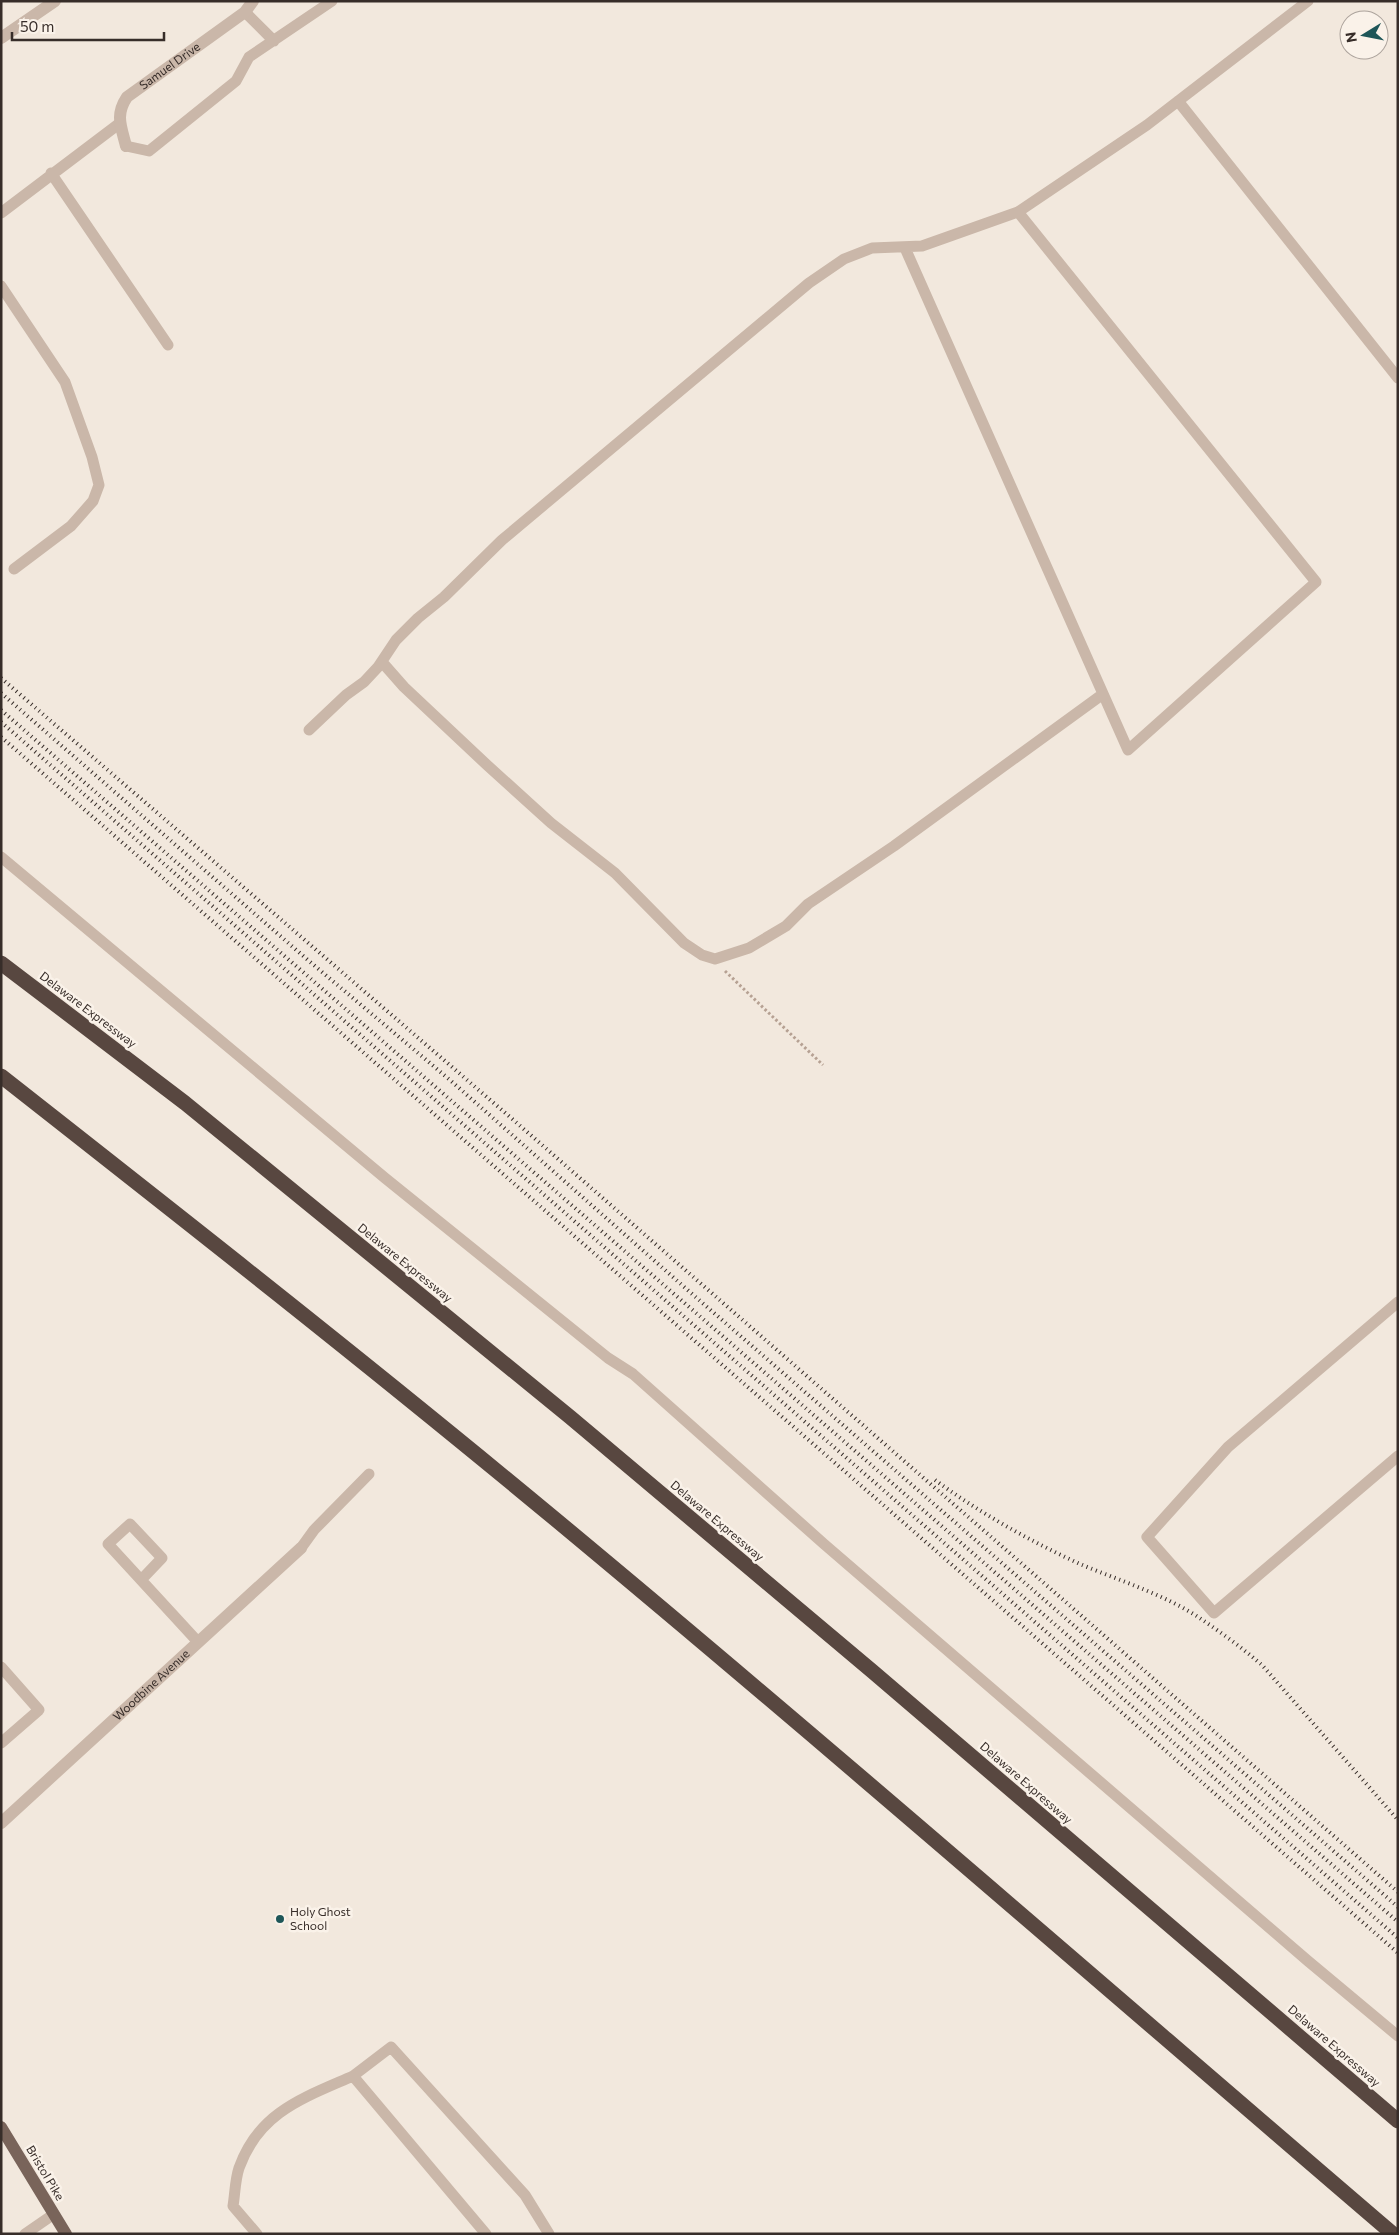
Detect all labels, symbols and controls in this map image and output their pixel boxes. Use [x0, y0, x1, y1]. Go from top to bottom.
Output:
scale bar [12, 10, 165, 42]
north arrow [1339, 10, 1389, 60]
text: 50 m [20, 17, 54, 35]
text: N [1341, 31, 1360, 44]
street label: Samuel Drive [136, 39, 202, 92]
street label: Delaware Expressway [37, 968, 140, 1050]
street label: Delaware Expressway [356, 1220, 456, 1305]
street label: Delaware Expressway [668, 1477, 767, 1563]
street label: Woodbine Avenue [110, 1646, 192, 1723]
street label: Delaware Expressway [978, 1738, 1076, 1826]
place label: Holy Ghost School [290, 1904, 351, 1932]
marker: Holy Ghost School [274, 1913, 286, 1925]
street label: Delaware Expressway [1286, 2001, 1384, 2089]
street label: Bristol Pike [24, 2142, 68, 2202]

